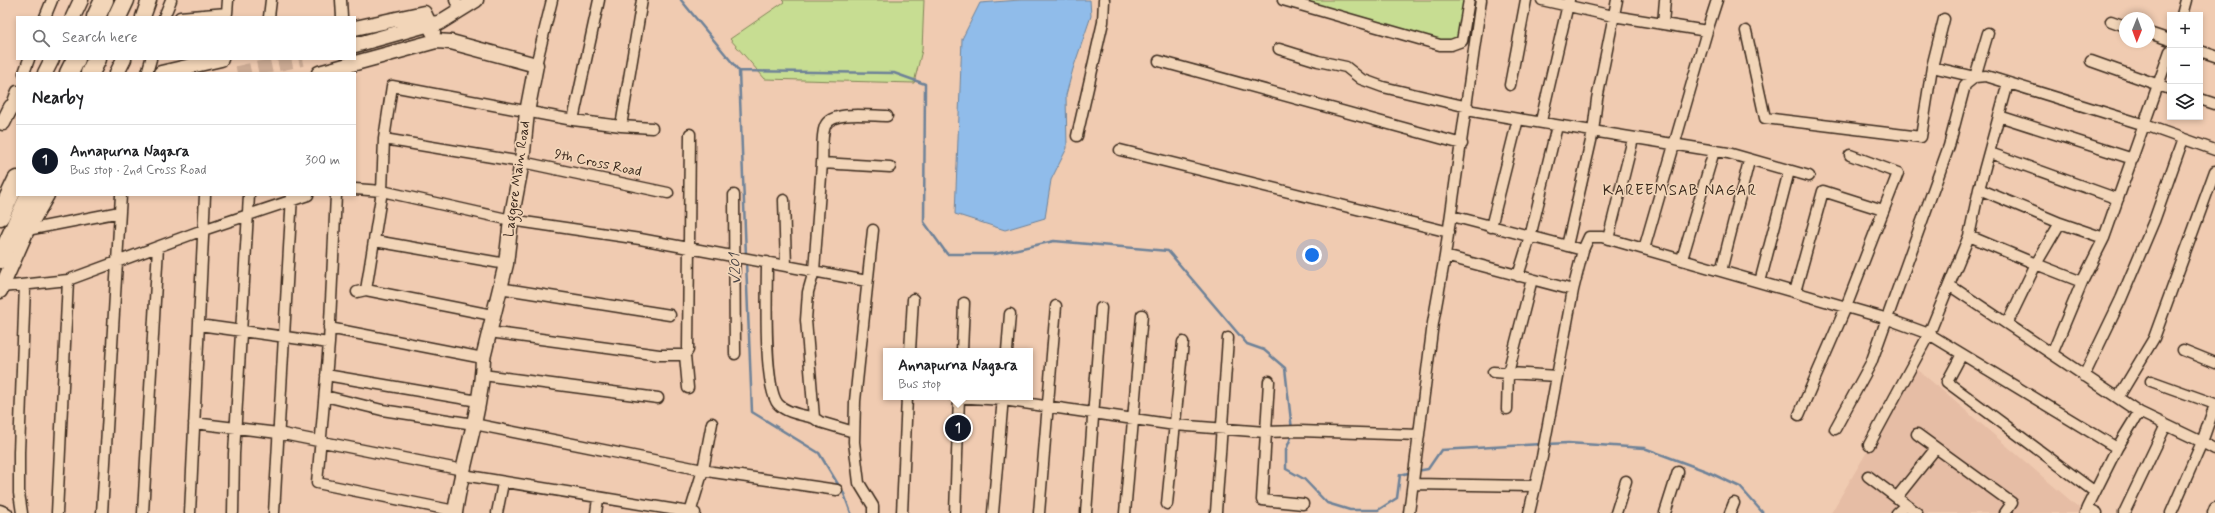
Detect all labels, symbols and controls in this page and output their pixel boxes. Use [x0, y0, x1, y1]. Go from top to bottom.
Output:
north arrow [2119, 12, 2155, 48]
map controls [2167, 12, 2203, 120]
button: + [2167, 12, 2203, 48]
search box [16, 16, 356, 60]
icon: search [30, 27, 52, 49]
text: Search here [62, 28, 138, 48]
button: − [2167, 48, 2203, 84]
button: layers [2167, 84, 2203, 120]
text: Nearby [32, 87, 84, 109]
street label: Laggere Main Road [500, 120, 536, 239]
text: Annapurna Nagara [70, 142, 189, 162]
street label: 9th Cross Road [553, 145, 643, 181]
text: 1 [42, 152, 48, 169]
text: 300 m [305, 152, 340, 169]
text: Bus stop · 2nd Cross Road [70, 162, 207, 179]
district label: KAREEMSAB NAGAR [1603, 181, 1757, 201]
your location [1302, 245, 1322, 265]
water label: V201 [725, 251, 747, 285]
popup [883, 348, 1033, 400]
text: Annapurna Nagara [898, 356, 1018, 376]
text: Bus stop [898, 376, 941, 393]
pin: 1 [945, 413, 971, 443]

